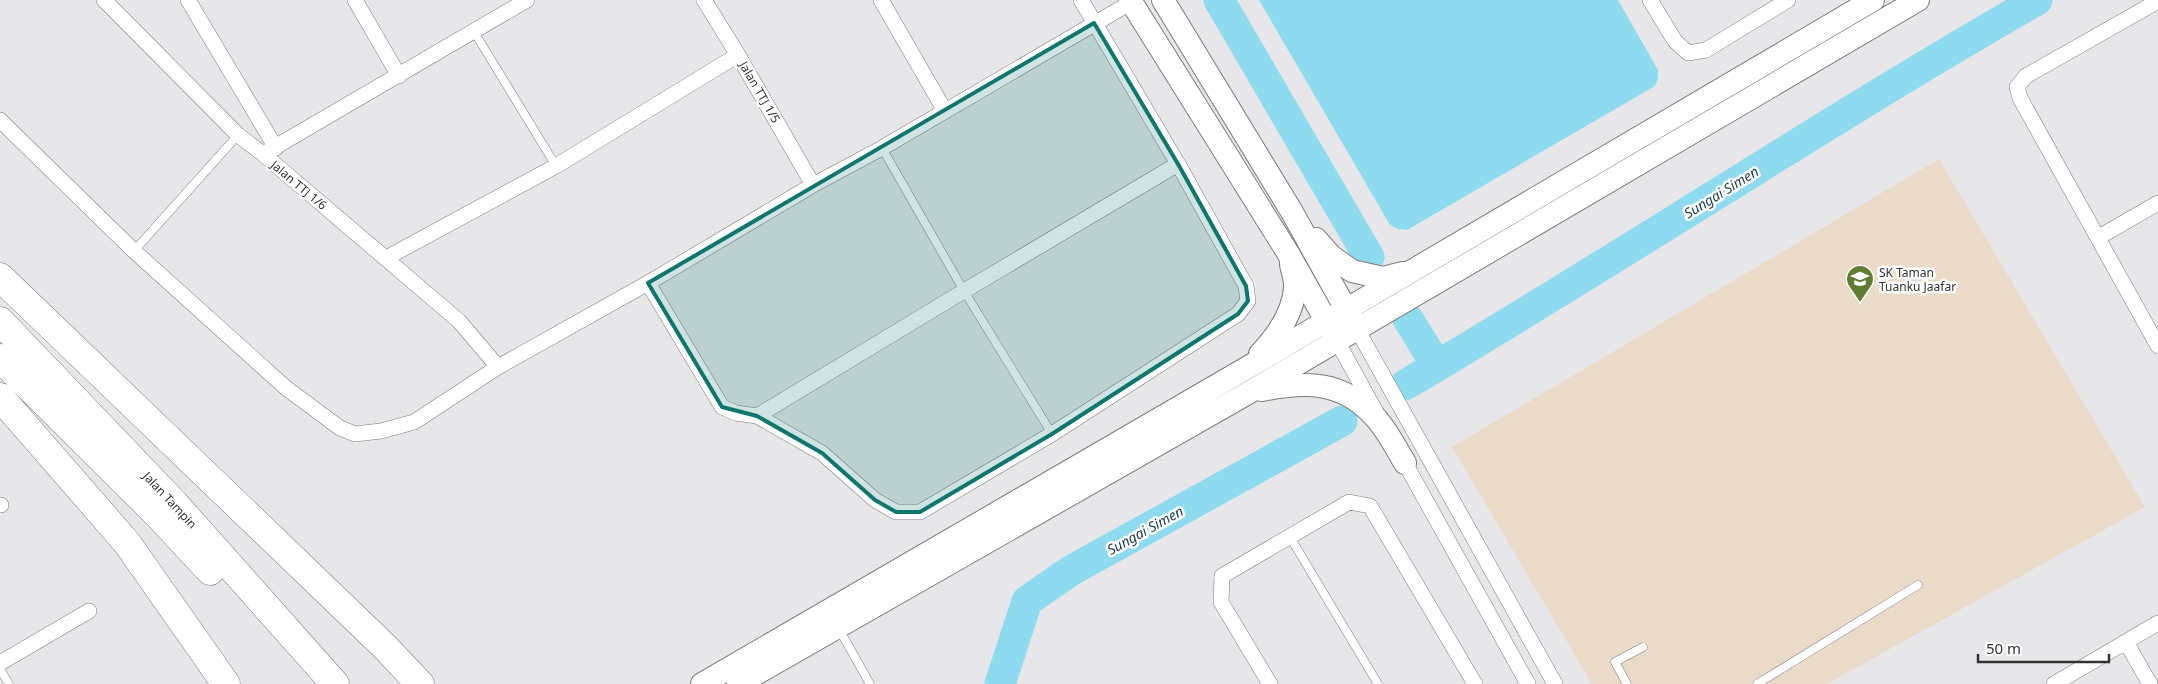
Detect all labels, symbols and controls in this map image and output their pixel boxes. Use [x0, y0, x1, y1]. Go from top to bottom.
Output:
street label: Jalan TTJ 1/5 [735, 57, 785, 126]
street label: Jalan TTJ 1/6 [267, 156, 331, 214]
water label: Sungai Simen [1680, 162, 1762, 222]
school or university icon: SK Taman Tuanku Jaafar [1845, 264, 1875, 303]
place label: SK Taman Tuanku Jaafar [1879, 264, 1956, 295]
street label: Jalan Tampin [139, 467, 201, 532]
water label: Sungai Simen [1103, 501, 1187, 559]
scale bar [1978, 632, 2109, 664]
text: 50 m [1986, 638, 2021, 658]

